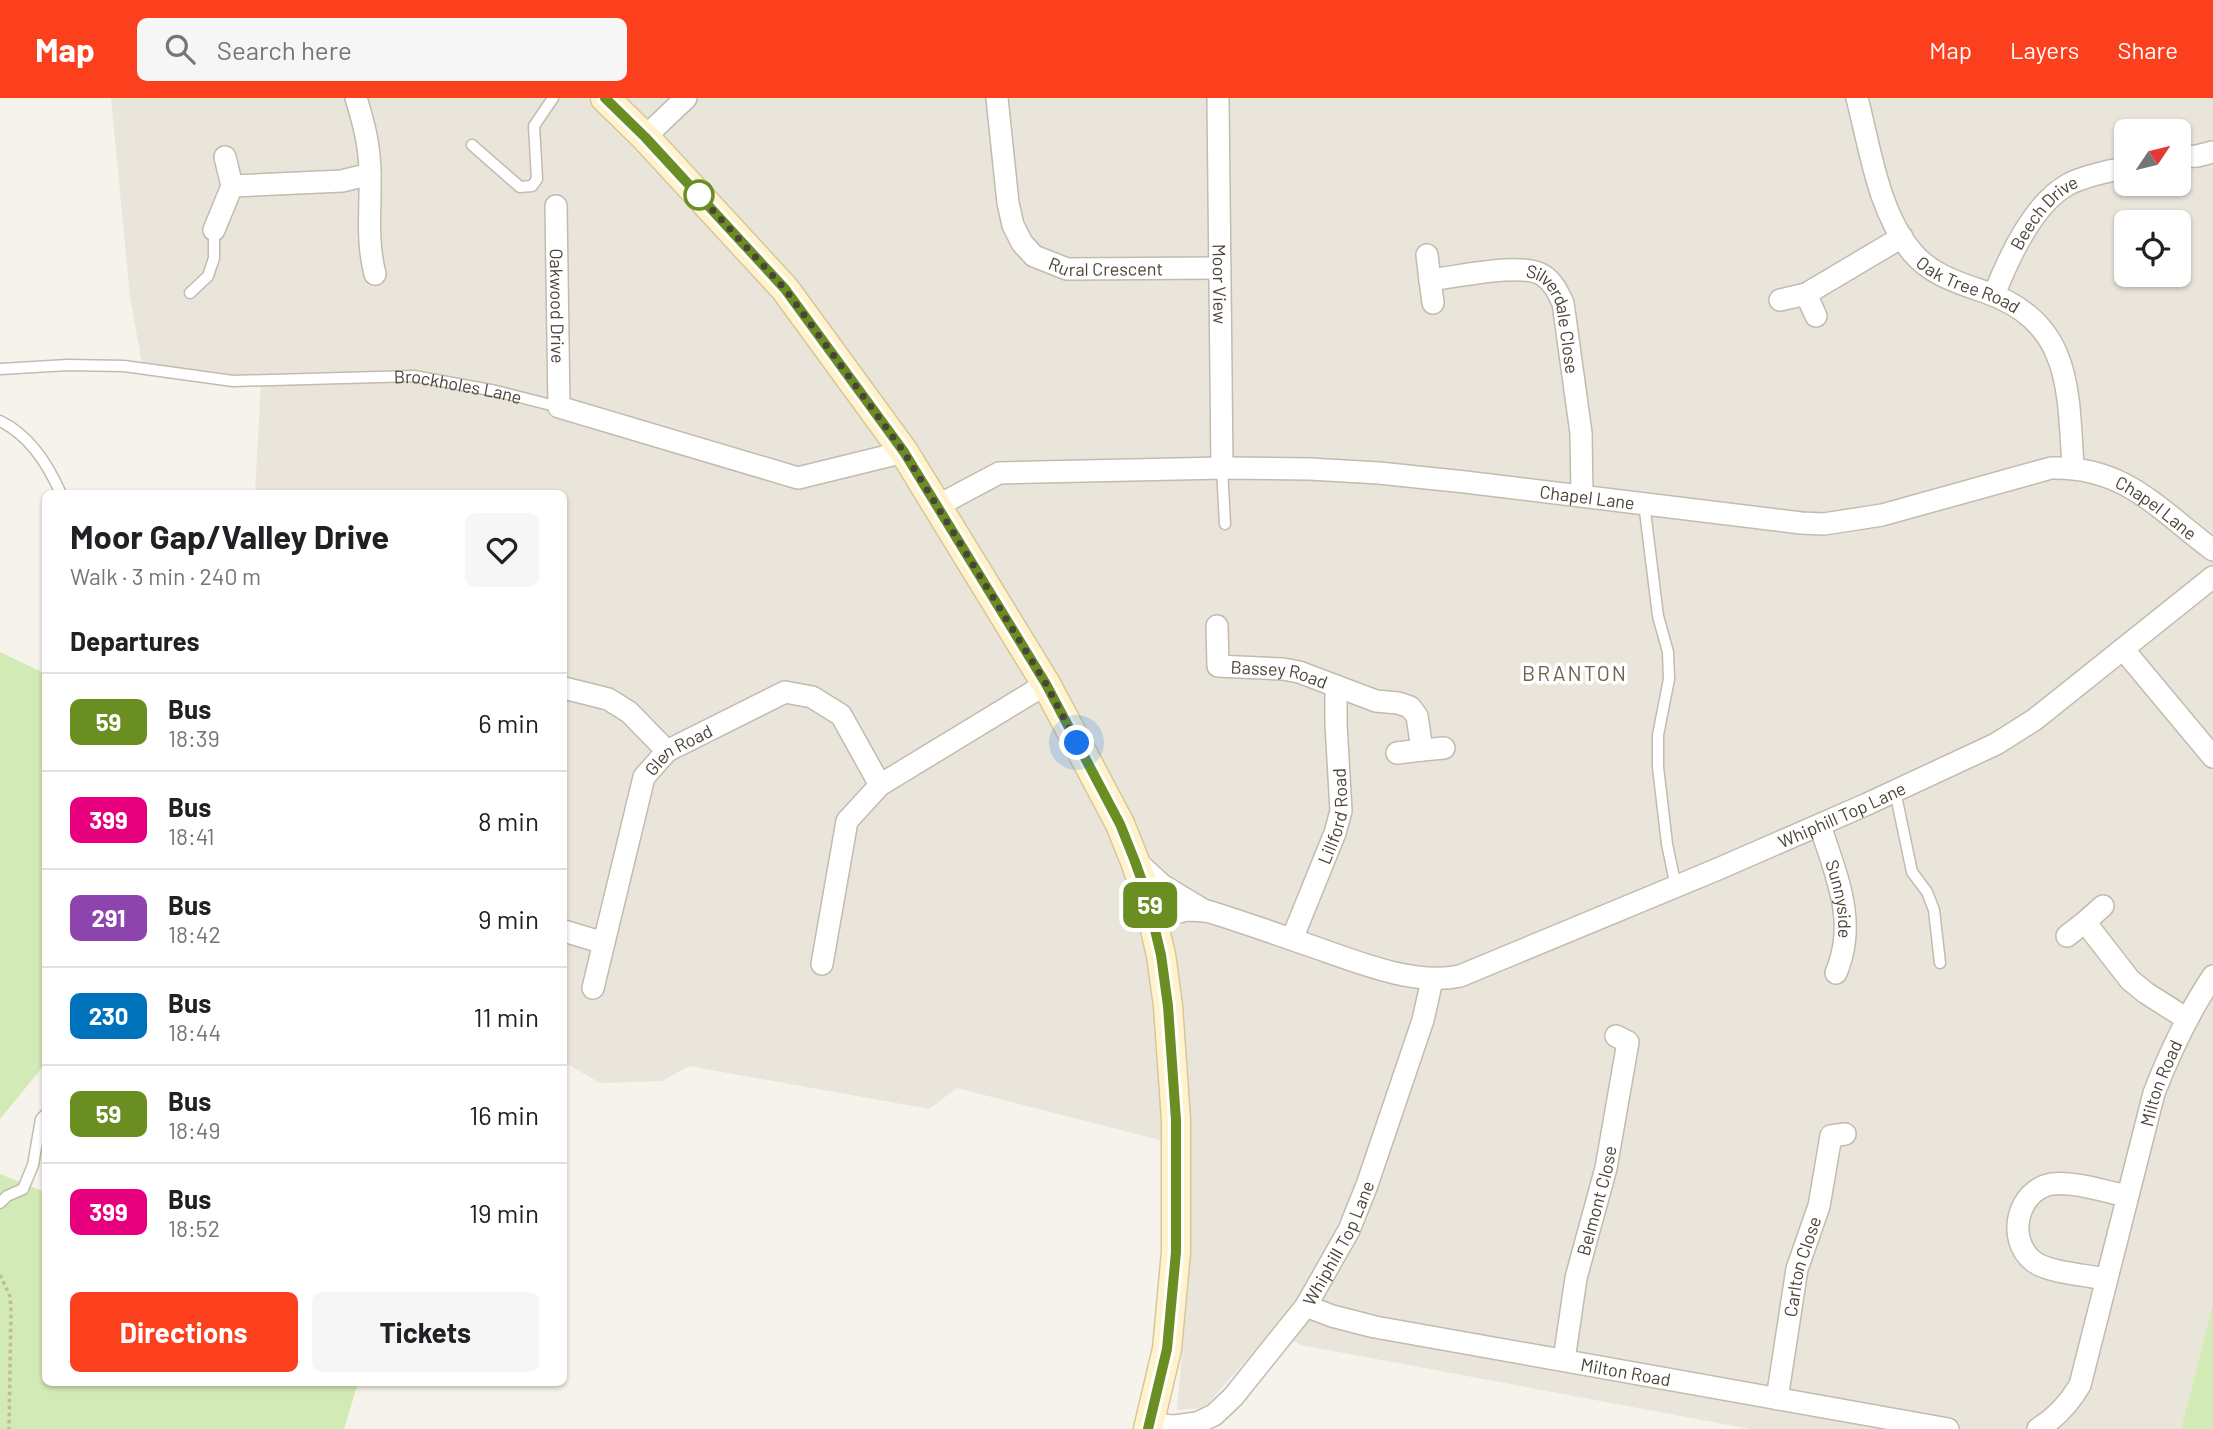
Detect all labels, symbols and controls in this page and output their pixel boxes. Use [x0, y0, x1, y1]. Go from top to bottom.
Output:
search box [137, 18, 627, 81]
text: Map [35, 29, 95, 69]
icon: search [161, 30, 199, 68]
text: Search here [217, 34, 352, 65]
text: Map [1929, 35, 1972, 64]
text: Layers [2010, 35, 2079, 64]
text: Share [2117, 35, 2178, 64]
north arrow [2114, 119, 2191, 196]
map controls [2114, 119, 2191, 287]
street label: Beech Drive [2005, 170, 2081, 253]
unlabelled marker [684, 180, 714, 210]
button: locate [2114, 210, 2191, 287]
street label: Moor View [1209, 244, 1231, 324]
street label: Oakwood Drive [546, 248, 569, 364]
street label: Oak Tree Road [1912, 251, 2024, 317]
street label: Rural Crescent [1045, 252, 1163, 280]
street label: Silverdale Close [1525, 259, 1584, 375]
street label: Brockholes Lane [394, 365, 524, 408]
street label: Chapel Lane [2112, 471, 2202, 544]
street label: Chapel Lane [1538, 480, 1636, 514]
button: heart [465, 513, 539, 587]
text: Moor Gap/Valley Drive [70, 516, 389, 556]
text: Walk · 3 min · 240 m [70, 562, 261, 590]
text: Departures [70, 625, 200, 656]
street label: Bassey Road [1230, 656, 1331, 693]
district label: BRANTON [1522, 660, 1628, 685]
text: Bus [168, 693, 211, 724]
text: 59 [96, 707, 121, 736]
text: 6 min [478, 707, 539, 738]
street label: Glen Road [640, 719, 716, 780]
text: 18:39 [168, 724, 220, 752]
your location [1059, 725, 1094, 760]
street label: Lillford Road [1313, 768, 1352, 867]
street label: Whiphill Top Lane [1775, 777, 1909, 853]
text: Bus [168, 791, 211, 822]
text: 399 [89, 805, 128, 834]
text: 8 min [478, 805, 539, 836]
text: 18:41 [168, 822, 214, 850]
street label: Sunnyside [1821, 857, 1856, 939]
line badge: 59 [1118, 882, 1182, 928]
text: Bus [168, 889, 211, 920]
text: 59 [1137, 890, 1163, 919]
text: 291 [91, 903, 126, 932]
text: 9 min [478, 903, 539, 934]
text: 18:42 [168, 920, 221, 948]
text: Bus [168, 987, 211, 1018]
text: 230 [89, 1001, 128, 1030]
text: 11 min [473, 1001, 539, 1032]
text: 18:44 [168, 1018, 221, 1046]
street label: Milton Road [2135, 1036, 2186, 1129]
text: Bus [168, 1085, 211, 1116]
text: 59 [96, 1099, 121, 1128]
text: 16 min [469, 1099, 539, 1130]
text: 18:49 [168, 1116, 221, 1144]
street label: Belmont Close [1572, 1144, 1621, 1258]
street label: Whiphill Top Lane [1298, 1177, 1379, 1309]
text: Bus [168, 1183, 211, 1214]
text: 399 [89, 1197, 128, 1226]
text: 19 min [469, 1197, 539, 1228]
street label: Carlton Close [1779, 1213, 1826, 1318]
text: 18:52 [168, 1214, 220, 1242]
button: Directions [70, 1292, 298, 1372]
button: Tickets [312, 1292, 539, 1372]
street label: Milton Road [1579, 1353, 1672, 1390]

